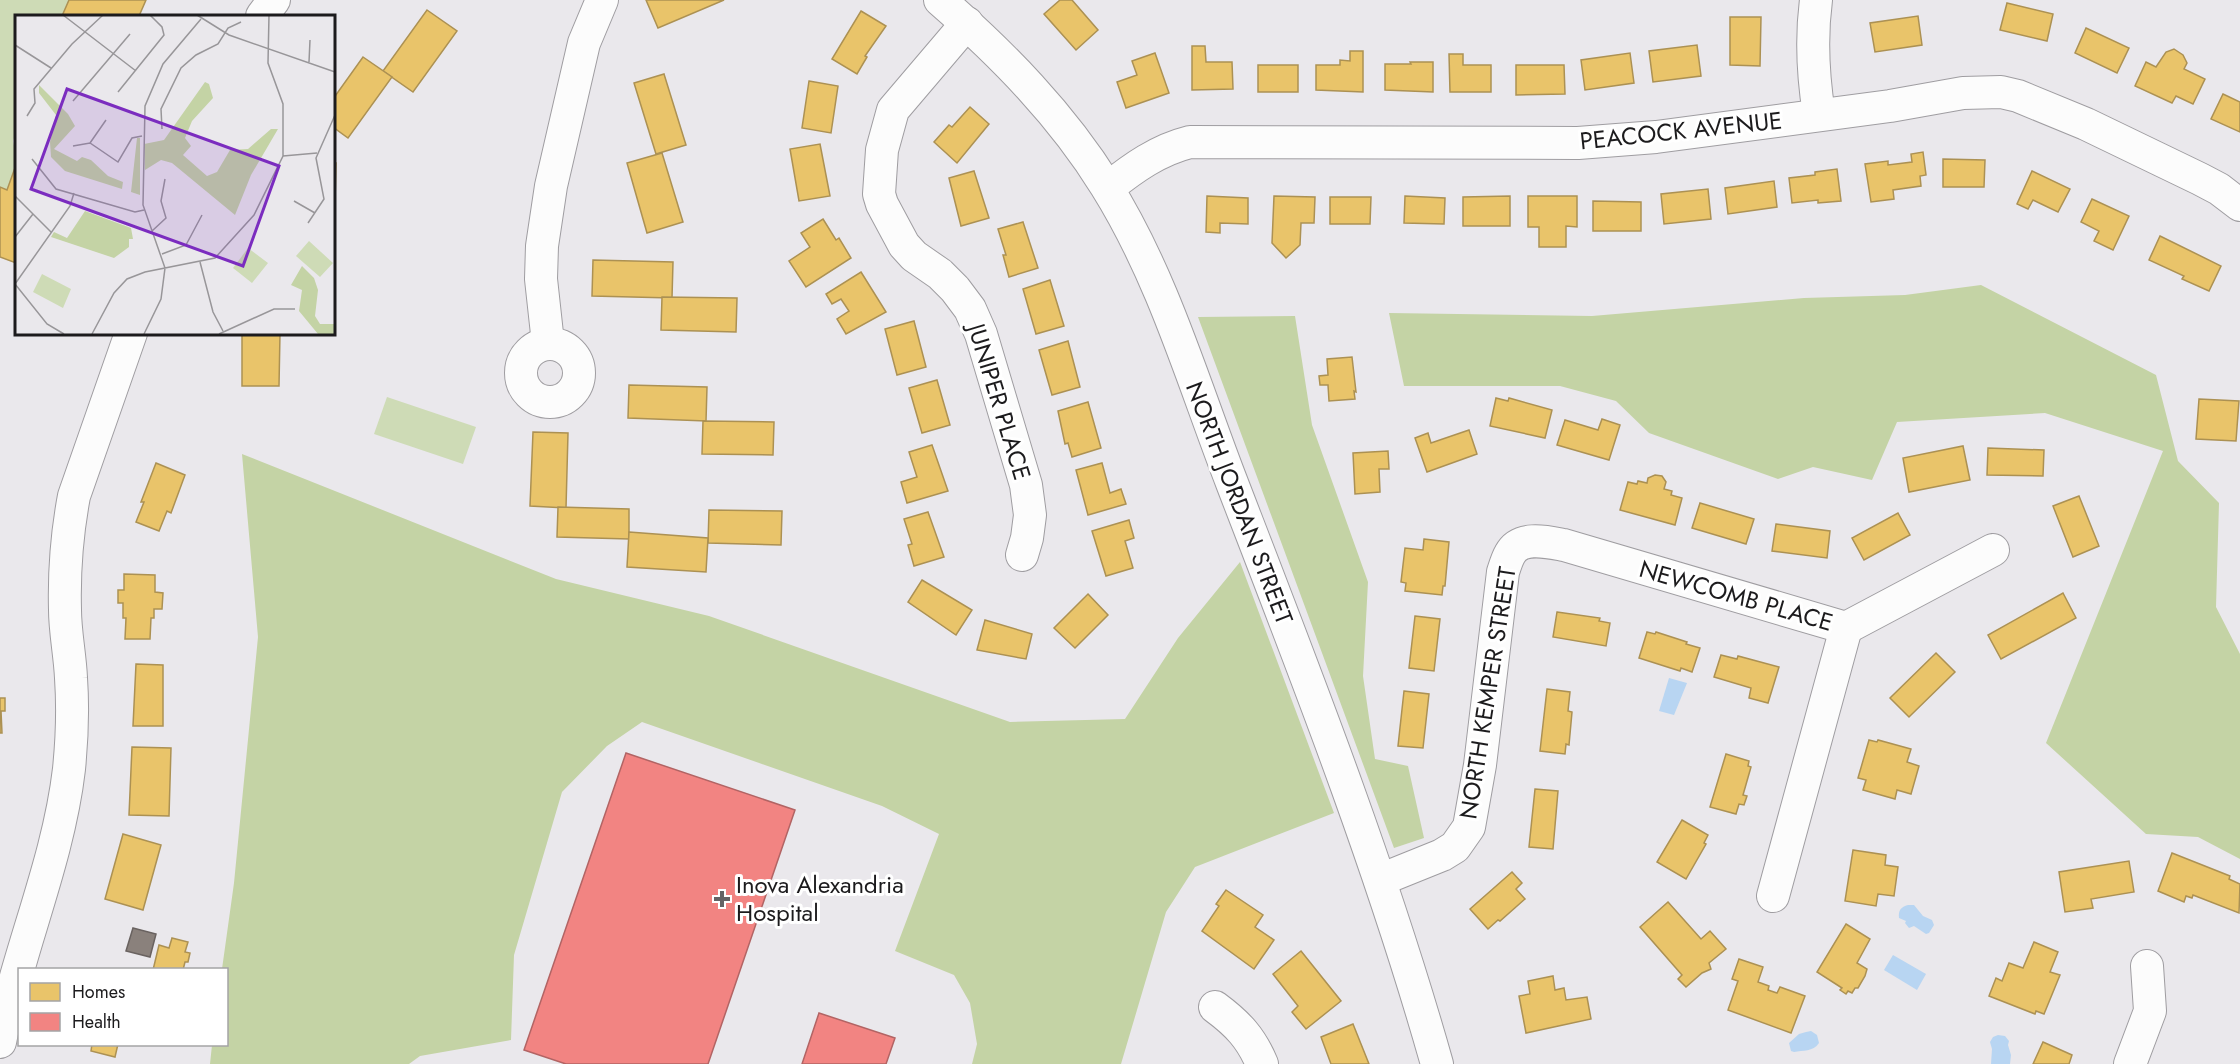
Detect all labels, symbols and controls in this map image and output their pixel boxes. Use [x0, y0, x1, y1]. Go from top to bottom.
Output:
inset map [15, 15, 334, 334]
street label: PEACOCK AVENUE [1578, 102, 1784, 159]
street label: JUNIPER PLACE [958, 317, 1040, 484]
street label: NORTH JORDAN STREET [1177, 376, 1302, 629]
street label: NEWCOMB PLACE [1635, 551, 1837, 640]
street label: NORTH KEMPER STREET [1450, 564, 1525, 822]
place label: Inova Alexandria Hospital [736, 867, 904, 930]
marker: Inova Alexandria Hospital [713, 890, 731, 908]
legend [18, 968, 228, 1046]
text: Homes [72, 979, 125, 1005]
text: Health [72, 1009, 121, 1035]

